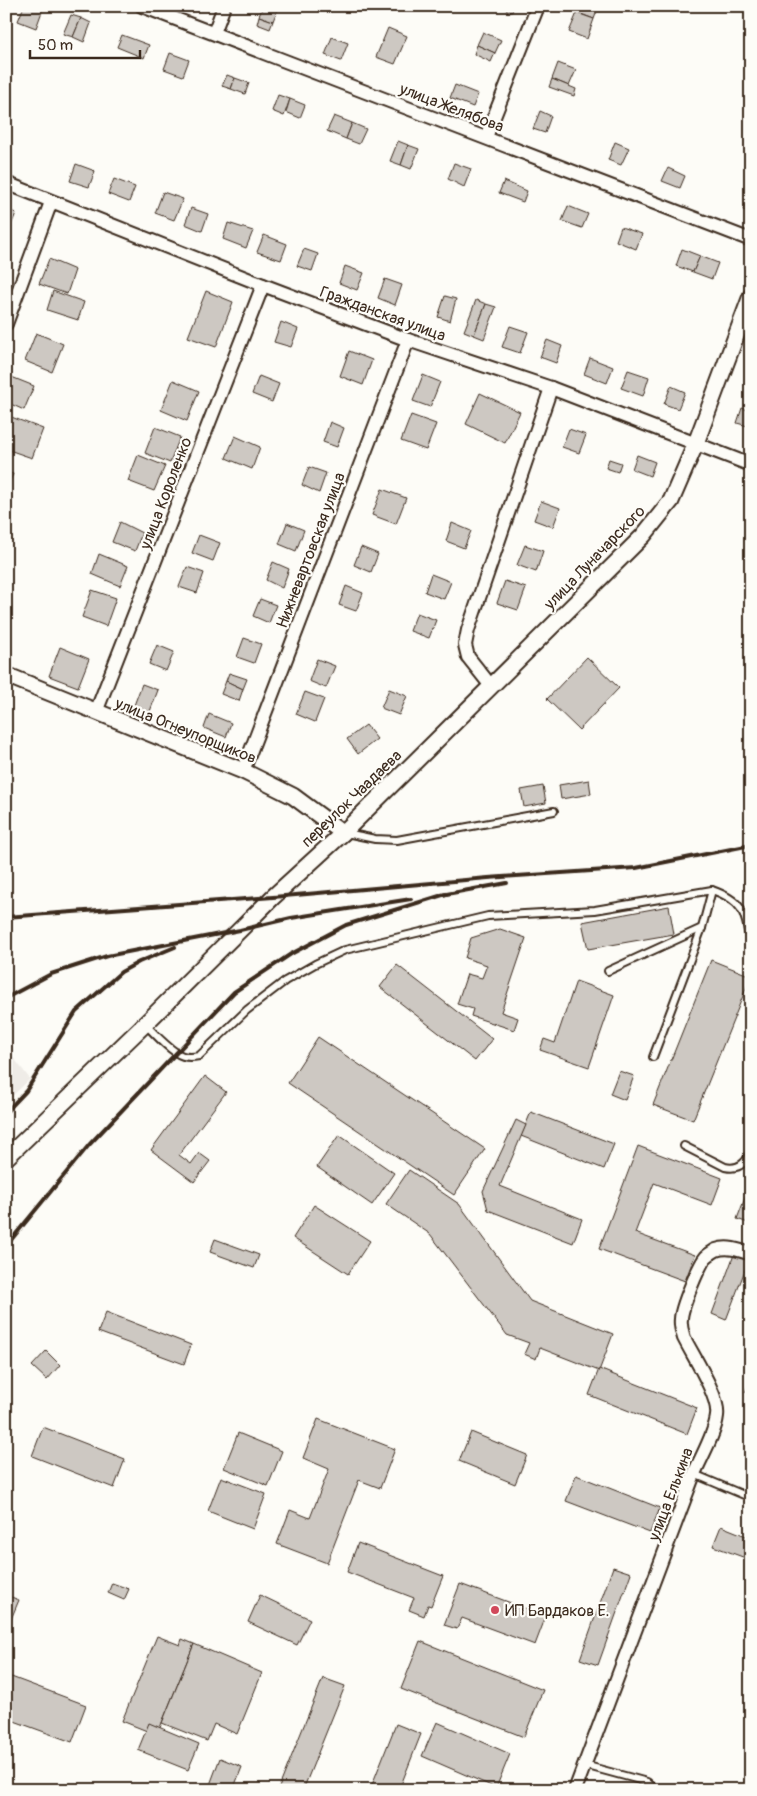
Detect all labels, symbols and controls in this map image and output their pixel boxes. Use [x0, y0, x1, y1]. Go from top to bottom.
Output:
scale bar [30, 28, 140, 60]
text: 50 m [38, 36, 73, 55]
street label: улица Желябова [396, 79, 506, 137]
street label: Гражданская улица [317, 282, 448, 346]
street label: улица Короленко [135, 434, 197, 553]
street label: Нижневартовская улица [272, 470, 350, 631]
street label: улица Луначарского [539, 501, 650, 615]
street label: улица Огнеупорщиков [111, 693, 259, 768]
street label: переулок Чаадаева [297, 746, 406, 852]
street label: улица Елькина [644, 1445, 698, 1545]
place label: ИП Бардаков Е. [505, 1601, 609, 1621]
marker: ИП Бардаков Е. [489, 1604, 501, 1616]

